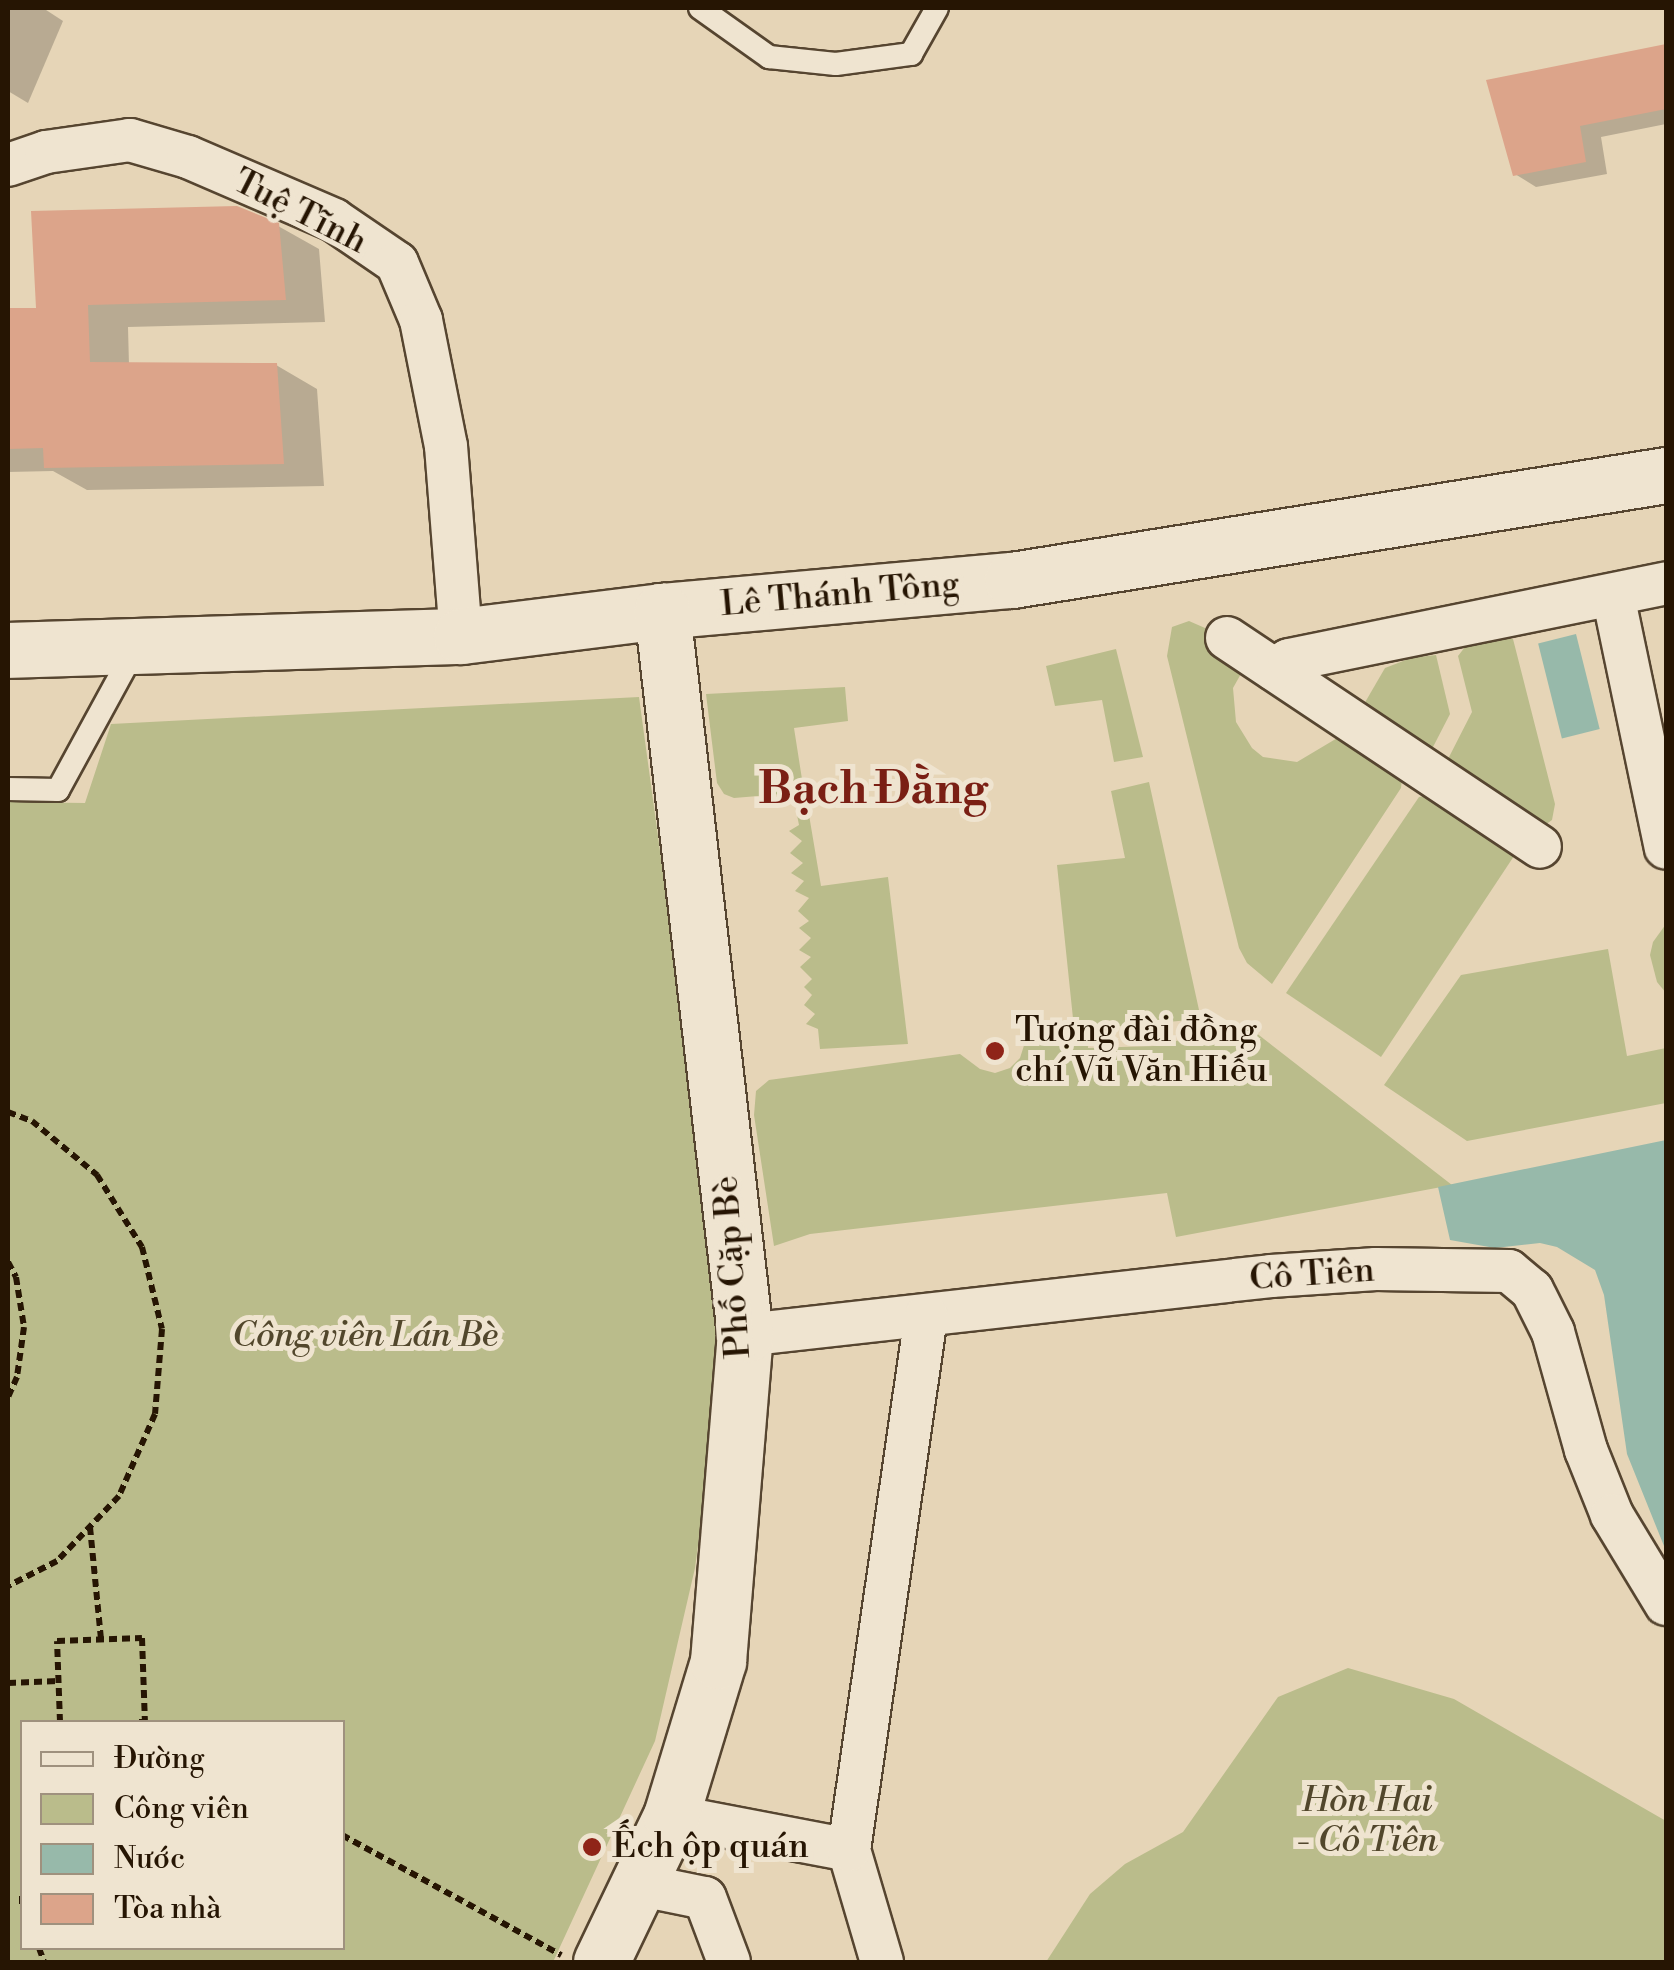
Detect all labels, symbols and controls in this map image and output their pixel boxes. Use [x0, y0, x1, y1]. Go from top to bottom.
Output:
street label: Tuệ Tĩnh [226, 161, 374, 263]
street label: Lê Thánh Tông [719, 564, 961, 626]
district label: Bạch Đằng [758, 763, 988, 817]
place label: Tượng đài đồng chí Vũ Văn Hiếu [1015, 1010, 1267, 1092]
marker: Tượng đài đồng chí Vũ Văn Hiếu [984, 1040, 1006, 1062]
street label: Phố Cặp Bè [706, 1174, 760, 1360]
street label: Cô Tiên [1248, 1250, 1376, 1300]
park label: Công viên Lán Bè [232, 1315, 498, 1357]
legend [20, 1720, 345, 1950]
text: Đường [114, 1740, 205, 1778]
park label: Hòn Hai - Cô Tiên [1296, 1780, 1438, 1862]
text: Công viên [114, 1790, 249, 1828]
place label: Ếch ộp quán [612, 1826, 809, 1868]
marker: Ếch ộp quán [581, 1836, 603, 1858]
text: Nước [114, 1840, 185, 1878]
text: Tòa nhà [114, 1890, 222, 1928]

